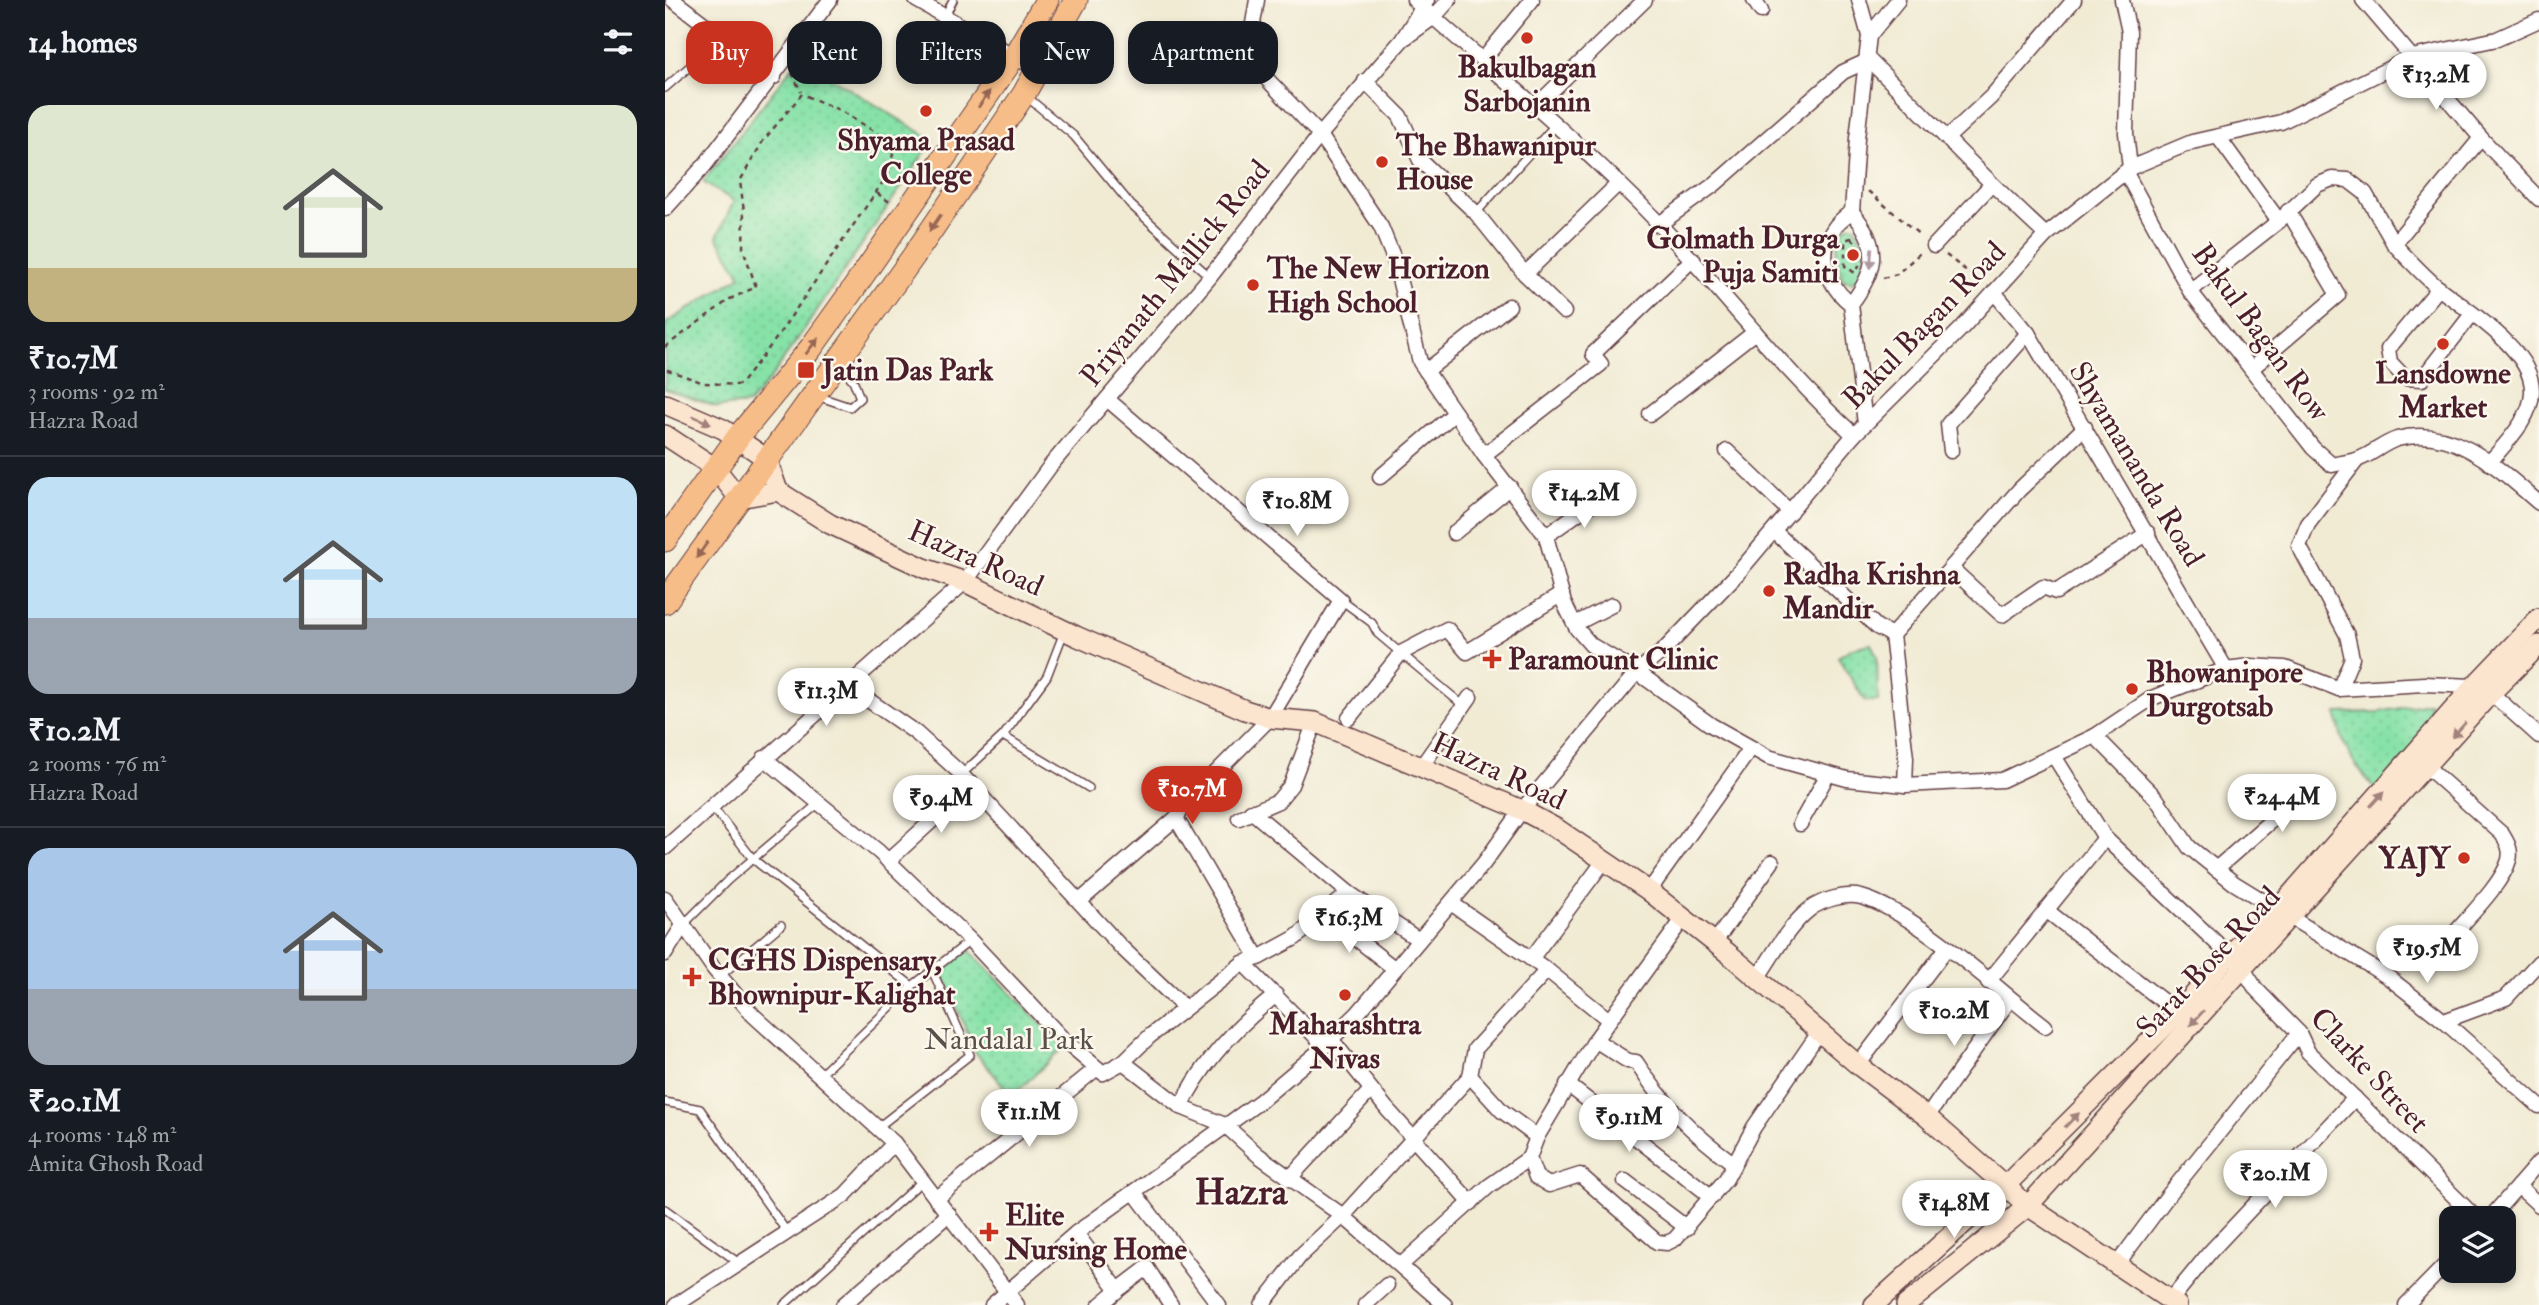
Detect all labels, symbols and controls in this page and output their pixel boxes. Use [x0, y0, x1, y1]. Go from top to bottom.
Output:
chip: Buy [686, 21, 773, 84]
chip: Rent [787, 21, 882, 84]
chip: Filters [896, 21, 1006, 84]
chip: New [1020, 21, 1114, 84]
chip: Apartment [1128, 21, 1278, 84]
icon: filters [599, 23, 637, 61]
text: 14 homes [28, 24, 137, 61]
marker: Bakulbagan Sarbojanin [1519, 30, 1535, 46]
place label: Bakulbagan Sarbojanin [1458, 49, 1597, 120]
pin: ₹13.2M [2379, 52, 2493, 112]
text: ₹13.2M [2402, 60, 2470, 89]
one-way arrow [977, 90, 991, 108]
marker: Shyama Prasad College [918, 103, 934, 119]
place label: Shyama Prasad College [837, 122, 1015, 193]
place label: The Bhawanipur House [1395, 127, 1597, 198]
icon: home [270, 150, 396, 276]
street label: Priyanath Mallick Road [1073, 152, 1278, 394]
marker: The Bhawanipur House [1374, 154, 1390, 170]
one-way arrow [928, 214, 942, 232]
place label: Golmath Durga Puja Samiti [1646, 220, 1841, 291]
street label: Bakul Bagan Road [1835, 233, 2014, 417]
street label: Bakul Bagan Row [2184, 236, 2338, 429]
marker: Golmath Durga Puja Samiti [1845, 247, 1861, 263]
one-way arrow [1865, 247, 1876, 269]
place label: The New Horizon High School [1266, 250, 1490, 321]
marker: The New Horizon High School [1245, 277, 1261, 293]
marker: Lansdowne Market [2435, 336, 2451, 352]
one-way arrow [805, 337, 819, 355]
text: ₹10.7M [28, 340, 119, 377]
place label: Jatin Das Park [820, 352, 994, 389]
street label: Shyamananda Road [2061, 355, 2212, 574]
place label: Lansdowne Market [2375, 355, 2511, 426]
marker: Jatin Das Park [796, 360, 816, 380]
text: 3 rooms · 92 m² [28, 377, 165, 406]
text: Hazra Road [28, 406, 138, 435]
one-way arrow [691, 415, 712, 426]
pin: ₹14.2M [1527, 470, 1641, 530]
pin: ₹10.8M [1240, 478, 1354, 538]
text: ₹14.2M [1548, 478, 1620, 507]
text: ₹10.8M [1262, 486, 1332, 515]
street label: Hazra Road [903, 512, 1049, 605]
icon: home [270, 522, 396, 648]
one-way arrow [695, 541, 709, 559]
place label: Radha Krishna Mandir [1782, 556, 1961, 627]
marker: Radha Krishna Mandir [1761, 583, 1777, 599]
place label: Paramount Clinic [1508, 641, 1718, 678]
marker: Paramount Clinic [1482, 649, 1502, 669]
place label: Bhowanipore Durgotsab [2146, 654, 2303, 725]
pin: ₹11.3M [769, 668, 883, 728]
text: ₹11.3M [793, 676, 859, 705]
marker: Bhowanipore Durgotsab [2124, 681, 2140, 697]
text: ₹10.2M [28, 712, 121, 749]
one-way arrow [2451, 721, 2467, 739]
street label: Hazra Road [1426, 724, 1572, 819]
text: 2 rooms · 76 m² [28, 749, 166, 778]
pin: ₹10.7M [1135, 766, 1249, 826]
text: ₹10.7M [1157, 774, 1227, 803]
pin: ₹24.4M [2225, 774, 2339, 834]
pin: ₹9.4M [892, 776, 990, 835]
text: Hazra Road [28, 778, 138, 807]
text: ₹24.4M [2243, 782, 2321, 811]
text: ₹9.4M [909, 783, 973, 812]
one-way arrow [2368, 791, 2384, 808]
place label: YAJY [2378, 840, 2451, 877]
marker: YAJY [2456, 850, 2472, 866]
street label: Sarat Bose Road [2129, 878, 2288, 1046]
icon: home [270, 893, 396, 1019]
pin: ₹16.3M [1292, 895, 1406, 955]
text: ₹16.3M [1315, 903, 1383, 932]
pin: ₹19.5M [2370, 926, 2484, 985]
text: ₹19.5M [2392, 933, 2462, 962]
place label: CGHS Dispensary, Bhownipur-Kalighat [708, 942, 956, 1013]
marker: CGHS Dispensary, Bhownipur-Kalighat [682, 967, 702, 987]
marker: Maharashtra Nivas [1337, 987, 1353, 1003]
pin: ₹10.2M [1897, 988, 2011, 1048]
text: ₹10.2M [1918, 996, 1990, 1025]
street label: Clarke Street [2302, 1000, 2437, 1141]
place label: Maharashtra Nivas [1268, 1006, 1423, 1077]
one-way arrow [2189, 1009, 2205, 1026]
park label: Nandalal Park [924, 1021, 1094, 1058]
text: ₹20.1M [28, 1083, 121, 1120]
pin: ₹11.1M [972, 1090, 1086, 1149]
pin: ₹9.11M [1572, 1094, 1686, 1154]
text: ₹11.1M [997, 1097, 1061, 1126]
text: ₹9.11M [1595, 1102, 1663, 1131]
one-way arrow [2064, 1112, 2080, 1128]
text: 4 rooms · 148 m² [28, 1120, 176, 1149]
text: Amita Ghosh Road [28, 1149, 203, 1178]
pin: ₹20.1M [2218, 1150, 2332, 1210]
text: ₹20.1M [2239, 1158, 2311, 1187]
district label: Hazra [1195, 1169, 1289, 1216]
pin: ₹14.8M [1897, 1180, 2011, 1240]
text: ₹14.8M [1918, 1188, 1990, 1217]
place label: Elite Nursing Home [1004, 1197, 1187, 1268]
map controls [2439, 1206, 2516, 1283]
button: layers [2439, 1206, 2516, 1283]
marker: Elite Nursing Home [979, 1222, 999, 1242]

